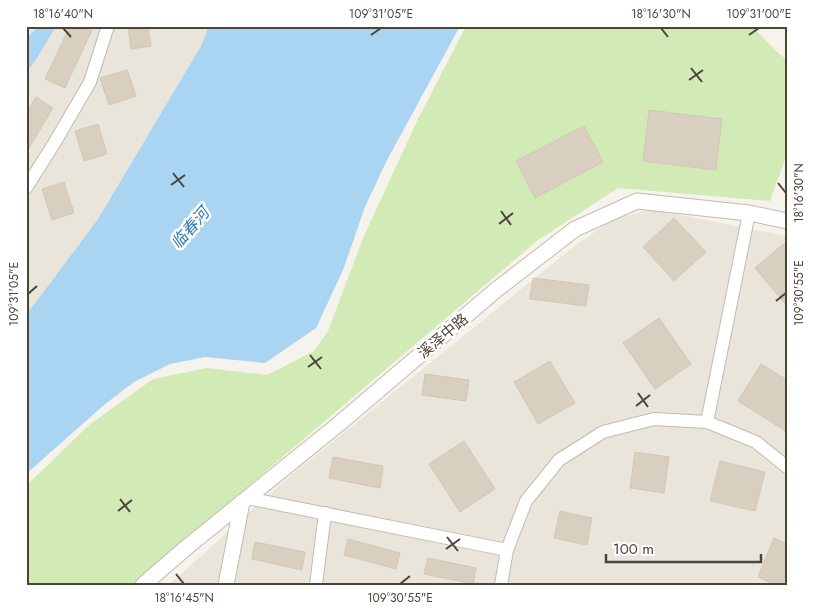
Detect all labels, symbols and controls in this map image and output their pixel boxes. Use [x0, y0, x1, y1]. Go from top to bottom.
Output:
text: 18°16'40"N [33, 5, 93, 23]
text: 109°31'05"E [349, 5, 413, 23]
text: 18°16'30"N [631, 5, 691, 23]
text: 109°31'00"E [727, 5, 791, 23]
text: 18°16'30"N [790, 163, 808, 223]
water label: 临春河 [166, 200, 216, 254]
text: 109°30'55"E [790, 260, 808, 326]
text: 109°31'05"E [5, 262, 23, 326]
street label: 溪泽中路 [413, 308, 473, 364]
scale bar [606, 531, 760, 563]
text: 100 m [613, 538, 654, 560]
text: 18°16'45"N [154, 589, 214, 607]
text: 109°30'55"E [367, 589, 433, 607]

